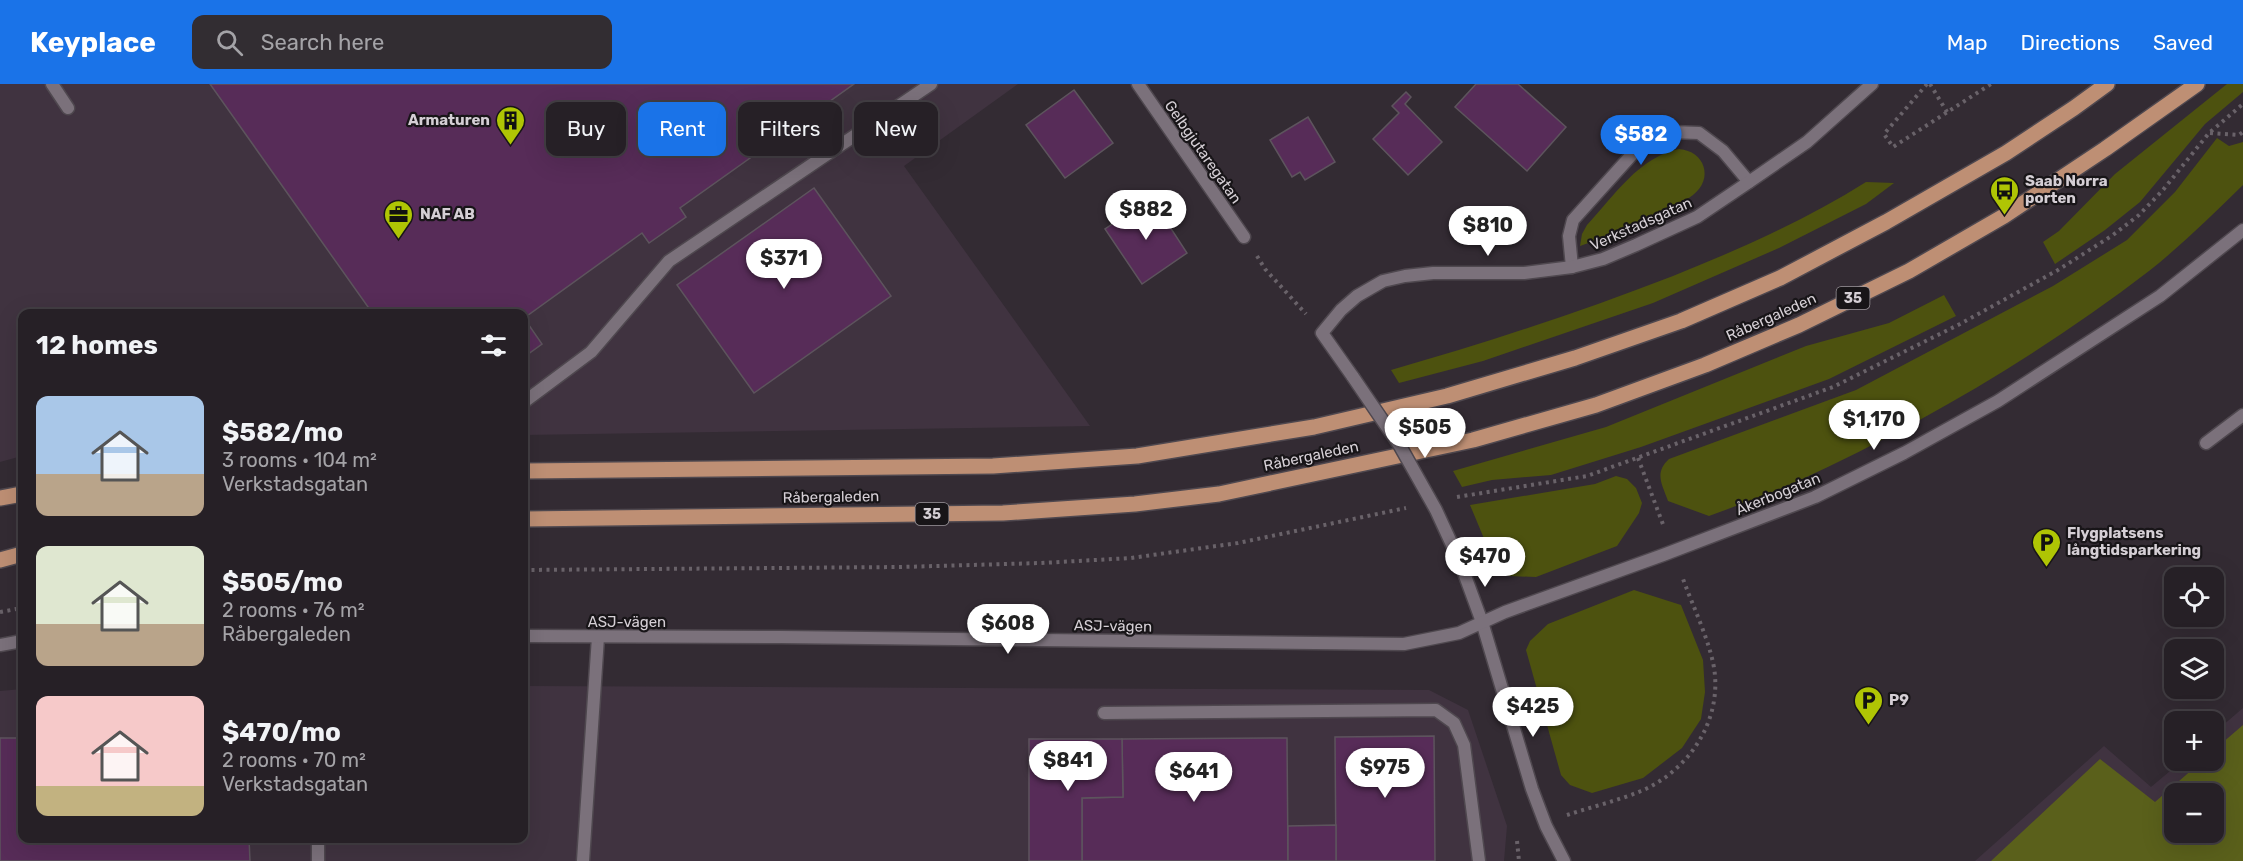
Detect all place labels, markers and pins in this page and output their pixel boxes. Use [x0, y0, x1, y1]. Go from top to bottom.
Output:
building icon: Armaturen [495, 104, 527, 146]
place label: Armaturen [408, 111, 490, 129]
pin: $582 [1605, 115, 1677, 166]
place label: Saab Norra porten [2025, 172, 2108, 207]
bus stop icon: Saab Norra porten [1988, 174, 2020, 216]
pin: $882 [1110, 190, 1182, 241]
office icon: NAF AB [383, 198, 415, 240]
place label: NAF AB [420, 205, 475, 223]
pin: $810 [1452, 206, 1524, 257]
pin: $371 [748, 239, 820, 290]
pin: $1,170 [1825, 400, 1923, 451]
pin: $505 [1389, 408, 1461, 459]
place label: Flygplatsens långtidsparkering [2067, 524, 2201, 559]
parking icon: Flygplatsens långtidsparkering [2030, 526, 2062, 568]
pin: $470 [1449, 537, 1521, 588]
pin: $608 [972, 604, 1044, 655]
parking icon: P9 [1852, 684, 1884, 726]
pin: $425 [1497, 687, 1569, 738]
place label: P9 [1889, 691, 1909, 709]
pin: $841 [1032, 741, 1104, 792]
pin: $975 [1349, 748, 1421, 799]
pin: $641 [1158, 752, 1230, 803]

